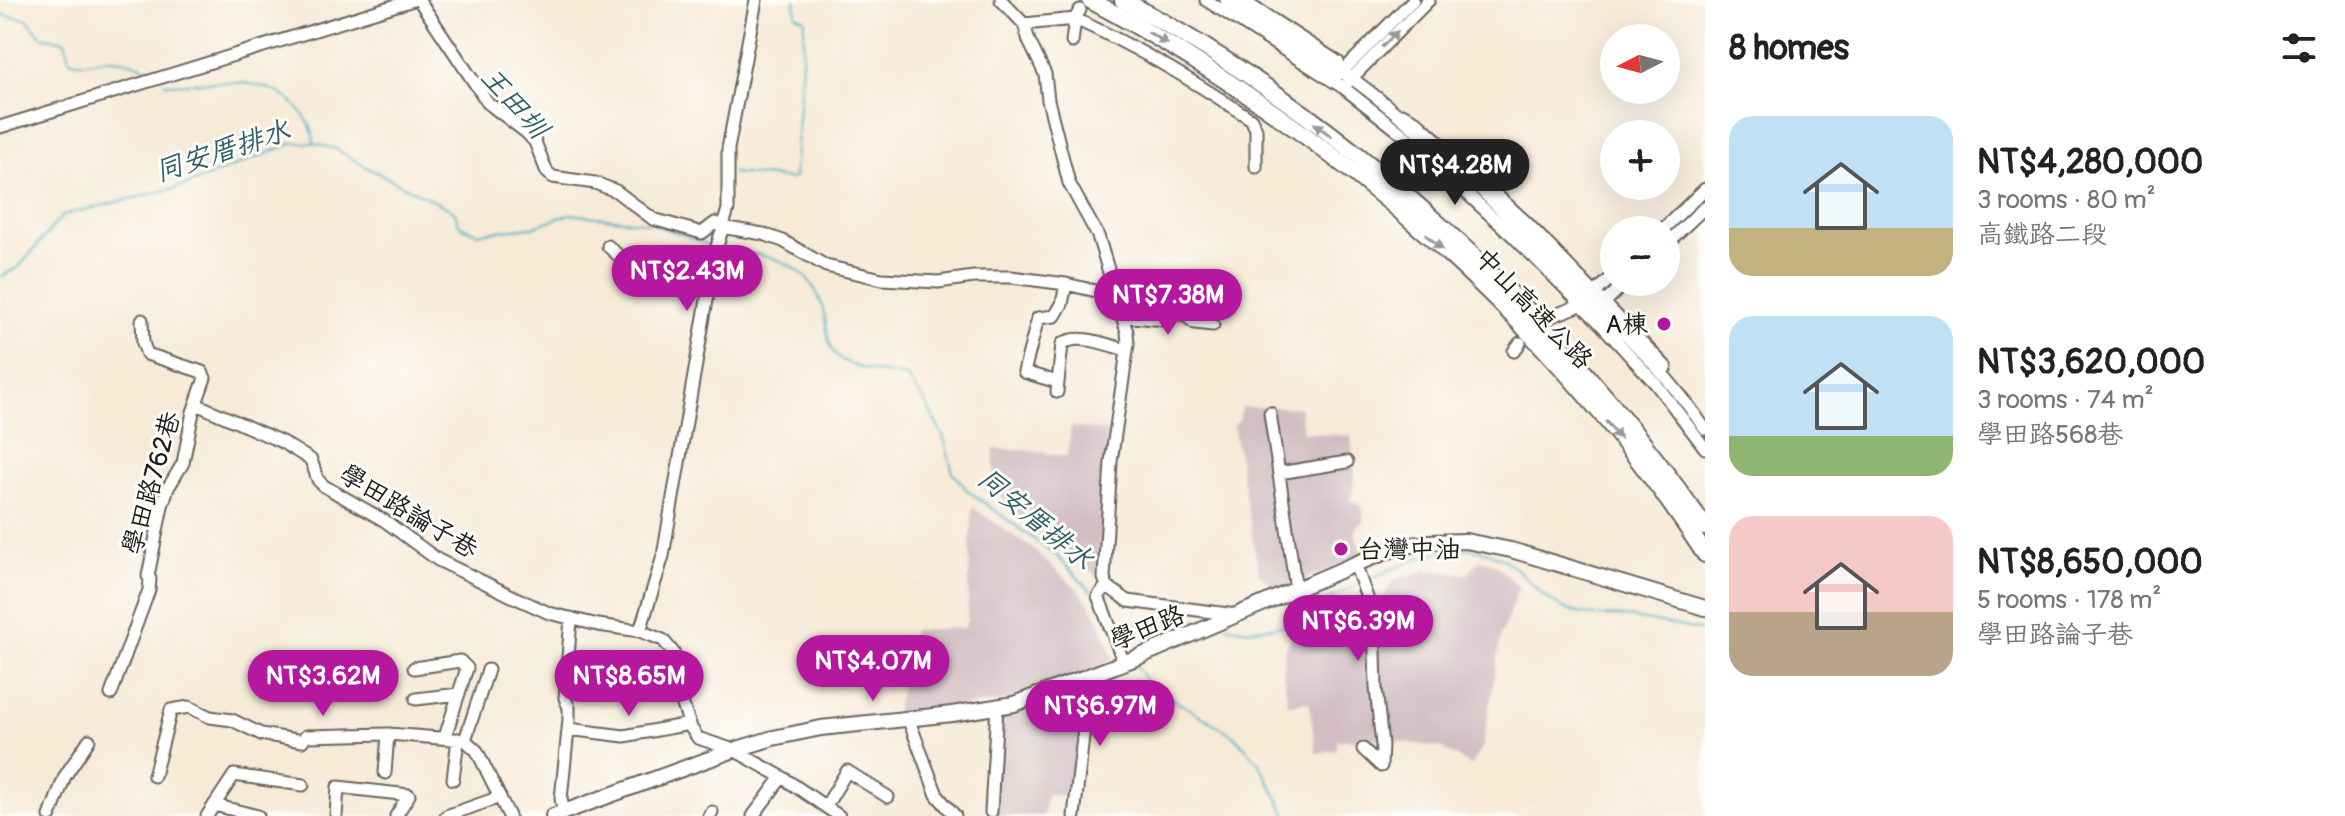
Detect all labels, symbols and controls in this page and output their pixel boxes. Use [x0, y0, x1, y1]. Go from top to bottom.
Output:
north arrow [1600, 24, 1680, 104]
map controls [1600, 24, 1680, 296]
icon: filters [2277, 26, 2321, 70]
text: 8 homes [1729, 27, 1849, 70]
one-way arrow [1380, 30, 1399, 49]
one-way arrow [1147, 31, 1169, 45]
water label: 王田圳 [473, 60, 557, 148]
water label: 同安厝排水 [150, 113, 295, 190]
button: + [1600, 120, 1680, 200]
one-way arrow [1313, 122, 1333, 138]
pin: NT$4.28M [1372, 139, 1538, 207]
text: NT$4,280,000 [1977, 141, 2203, 184]
icon: home [1793, 148, 1889, 244]
text: NT$4.28M [1398, 149, 1512, 181]
text: 3 rooms · 80 m² [1977, 184, 2156, 216]
button: − [1600, 216, 1680, 296]
text: 高鐵路二段 [1977, 219, 2107, 251]
one-way arrow [1424, 233, 1444, 250]
street label: 中山高速公路 [1468, 241, 1599, 376]
pin: NT$2.43M [604, 245, 770, 313]
text: NT$2.43M [630, 255, 744, 287]
pin: NT$7.38M [1085, 269, 1251, 337]
text: NT$7.38M [1112, 279, 1224, 311]
place label: A棟 [1605, 309, 1648, 341]
marker: A棟 [1655, 315, 1673, 333]
text: NT$3,620,000 [1977, 341, 2205, 384]
icon: home [1793, 348, 1889, 444]
text: 3 rooms · 74 m² [1977, 384, 2154, 416]
street label: 學田路762巷 [116, 408, 188, 559]
text: 學田路568巷 [1977, 419, 2123, 451]
one-way arrow [1605, 420, 1621, 440]
street label: 學田路論子巷 [333, 458, 484, 566]
water label: 同安厝排水 [970, 461, 1101, 578]
place label: 台灣中油 [1357, 534, 1461, 566]
marker: 台灣中油 [1332, 540, 1350, 558]
text: NT$8,650,000 [1977, 541, 2203, 584]
icon: home [1793, 548, 1889, 644]
text: 5 rooms · 178 m² [1977, 584, 2161, 616]
pin: NT$6.39M [1275, 595, 1441, 663]
street label: 學田路 [1105, 598, 1190, 657]
text: NT$6.39M [1301, 605, 1415, 637]
text: 學田路論子巷 [1977, 619, 2133, 651]
pin: NT$4.07M [790, 635, 956, 703]
text: NT$4.07M [814, 645, 932, 677]
pin: NT$3.62M [240, 650, 406, 718]
pin: NT$8.65M [546, 650, 712, 718]
text: NT$3.62M [266, 660, 380, 692]
text: NT$8.65M [573, 660, 685, 692]
pin: NT$6.97M [1017, 680, 1183, 748]
text: NT$6.97M [1044, 690, 1156, 722]

